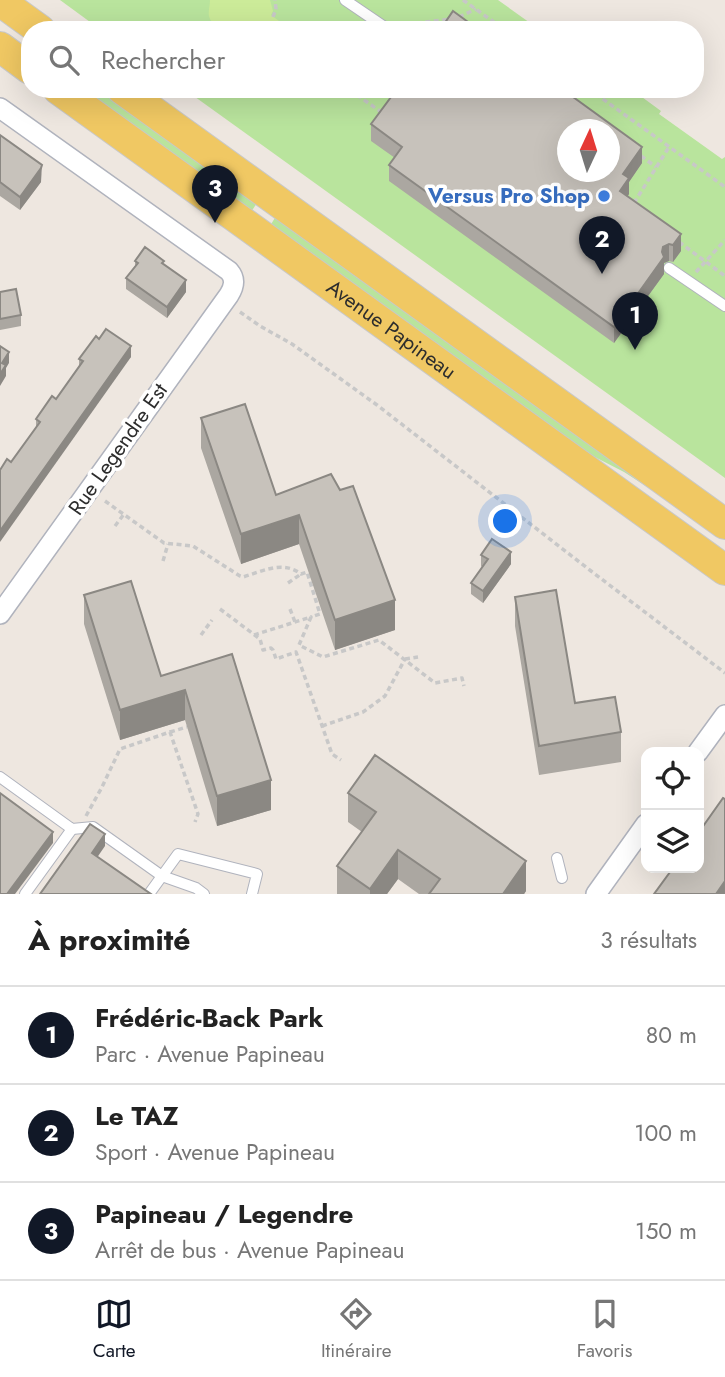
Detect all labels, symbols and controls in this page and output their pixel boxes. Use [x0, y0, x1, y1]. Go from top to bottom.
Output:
search box [21, 21, 704, 98]
icon: search [45, 41, 83, 79]
text: Rechercher [101, 41, 225, 79]
north arrow [557, 119, 620, 182]
pin: 3 [192, 165, 238, 223]
place label: Versus Pro Shop [427, 181, 590, 211]
marker: Versus Pro Shop [596, 188, 612, 204]
pin: 2 [579, 216, 625, 274]
street label: Avenue Papineau [320, 272, 462, 386]
pin: 1 [612, 292, 658, 350]
street label: Rue Legendre Est [61, 377, 175, 521]
your location [488, 504, 522, 538]
map controls [641, 747, 704, 873]
button: locate [641, 747, 704, 810]
button: layers [641, 810, 704, 873]
text: À proximité [28, 918, 191, 961]
text: 3 résultats [600, 923, 697, 957]
text: Frédéric-Back Park [95, 999, 324, 1037]
text: 1 [45, 1018, 57, 1052]
text: 80 m [646, 1018, 697, 1052]
text: Parc · Avenue Papineau [95, 1037, 325, 1071]
text: Le TAZ [95, 1097, 179, 1135]
text: 2 [43, 1116, 59, 1150]
text: 100 m [634, 1116, 697, 1150]
text: Sport · Avenue Papineau [95, 1135, 335, 1169]
text: Papineau / Legendre [95, 1195, 353, 1233]
text: 3 [44, 1214, 58, 1248]
text: 150 m [635, 1214, 697, 1248]
text: Arrêt de bus · Avenue Papineau [95, 1233, 405, 1267]
tab: Carte [93, 1295, 136, 1364]
tab: Itinéraire [321, 1295, 392, 1364]
tab: Favoris [577, 1295, 632, 1364]

